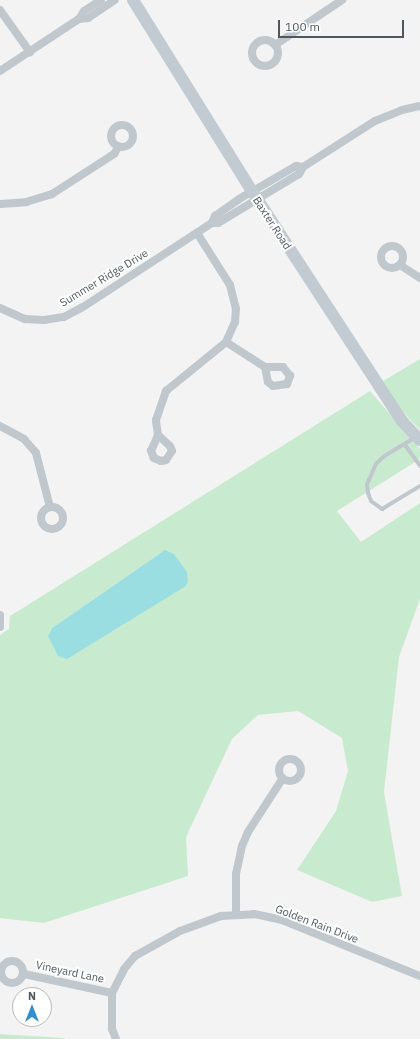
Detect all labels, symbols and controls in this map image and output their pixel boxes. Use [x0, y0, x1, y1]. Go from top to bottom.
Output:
scale bar [280, 12, 406, 38]
text: 100 m [285, 19, 320, 34]
street label: Baxter Road [250, 194, 294, 252]
street label: Summer Ridge Drive [57, 246, 151, 310]
street label: Golden Rain Drive [274, 902, 360, 946]
street label: Vineyard Lane [35, 958, 105, 986]
north arrow [12, 987, 52, 1027]
text: N [28, 989, 36, 1003]

